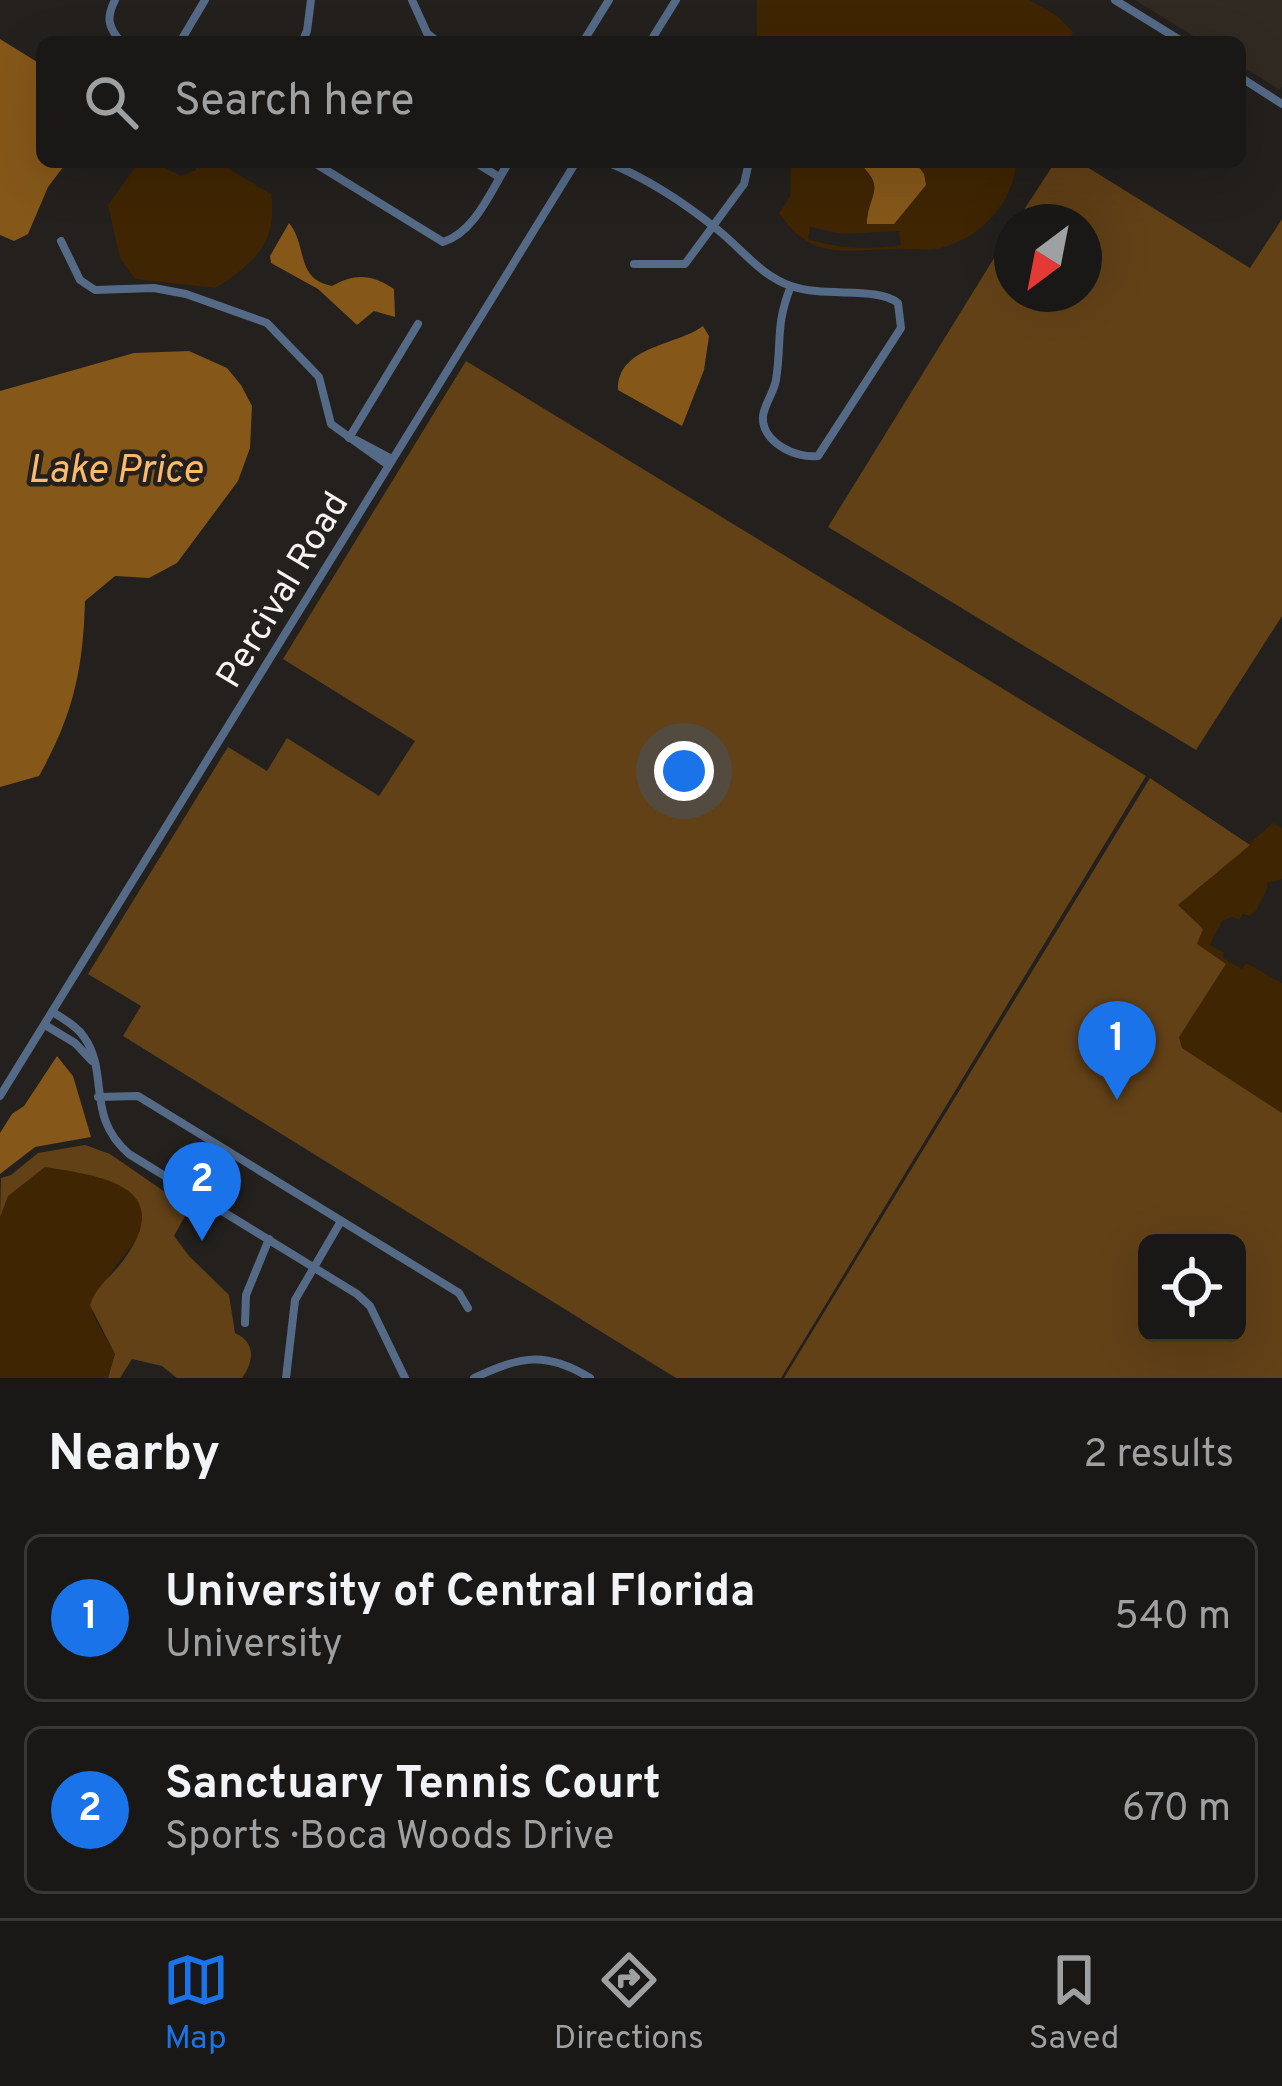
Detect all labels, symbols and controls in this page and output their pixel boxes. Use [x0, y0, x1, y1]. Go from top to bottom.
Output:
search box [36, 36, 1246, 168]
icon: search [78, 69, 144, 135]
text: Search here [174, 74, 414, 131]
north arrow [994, 204, 1102, 312]
water label: Lake Price [28, 448, 203, 497]
street label: Percival Road [208, 485, 361, 697]
your location [654, 741, 714, 801]
pin: 1 [1078, 1001, 1156, 1100]
pin: 2 [163, 1142, 241, 1241]
map controls [1138, 1234, 1246, 1342]
button: locate [1138, 1234, 1246, 1342]
text: Nearby [48, 1424, 220, 1489]
text: 2 results [1083, 1432, 1234, 1481]
text: University of Central Florida [165, 1565, 755, 1622]
text: 1 [82, 1594, 98, 1643]
text: 540 m [1115, 1594, 1231, 1643]
text: University [165, 1622, 343, 1671]
text: Sanctuary Tennis Court [165, 1757, 661, 1814]
text: 2 [78, 1786, 102, 1835]
text: 670 m [1122, 1786, 1231, 1835]
text: Sports · Boca Woods Drive [165, 1814, 614, 1863]
tab: Map [163, 1947, 229, 2061]
tab: Directions [554, 1947, 704, 2061]
tab: Saved [1029, 1947, 1119, 2061]

